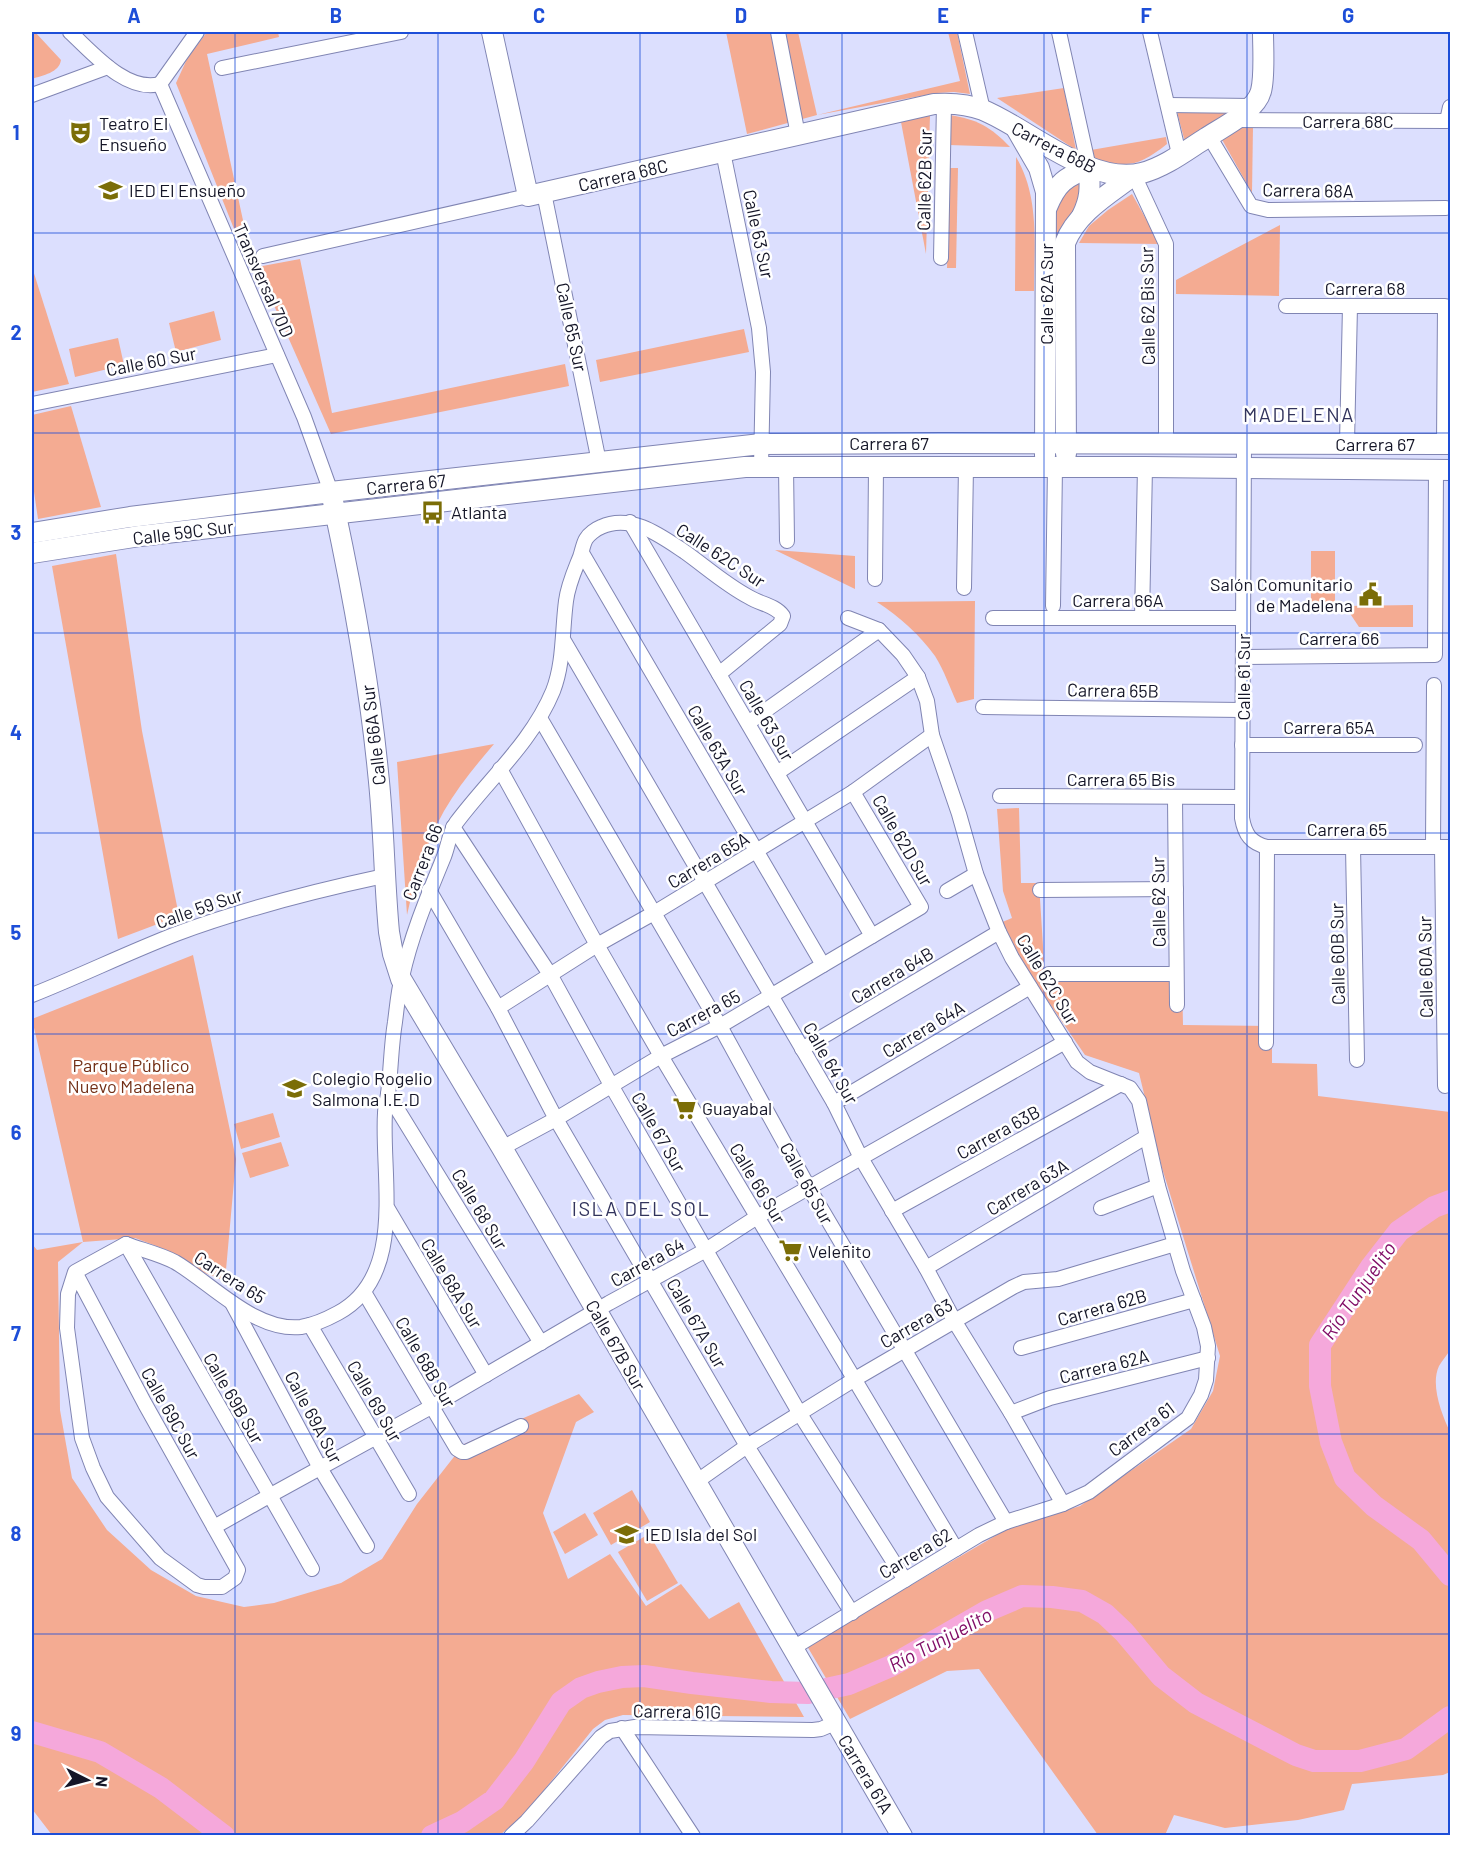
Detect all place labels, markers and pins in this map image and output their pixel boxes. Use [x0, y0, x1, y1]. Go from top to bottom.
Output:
place label: Teatro El Ensueño [99, 112, 168, 155]
theatre icon: Teatro El Ensueño [68, 120, 94, 146]
school or university icon: IED El Ensueño [98, 177, 124, 203]
place label: IED El Ensueño [129, 179, 246, 201]
bus stop icon: Atlanta [420, 499, 446, 525]
place label: Atlanta [451, 501, 507, 523]
place label: Salón Comunitario de Madelena [1210, 573, 1353, 616]
public building icon: Salón Comunitario de Madelena [1358, 581, 1384, 607]
place label: Colegio Rogelio Salmona I.E.D [312, 1067, 433, 1110]
school or university icon: Colegio Rogelio Salmona I.E.D [281, 1075, 307, 1101]
supermarket icon: Guayabal [671, 1095, 697, 1121]
place label: Guayabal [702, 1097, 772, 1119]
supermarket icon: Veleñito [777, 1238, 803, 1264]
place label: Veleñito [808, 1240, 871, 1262]
school or university icon: IED Isla del Sol [614, 1521, 640, 1547]
place label: IED Isla del Sol [645, 1523, 757, 1545]

